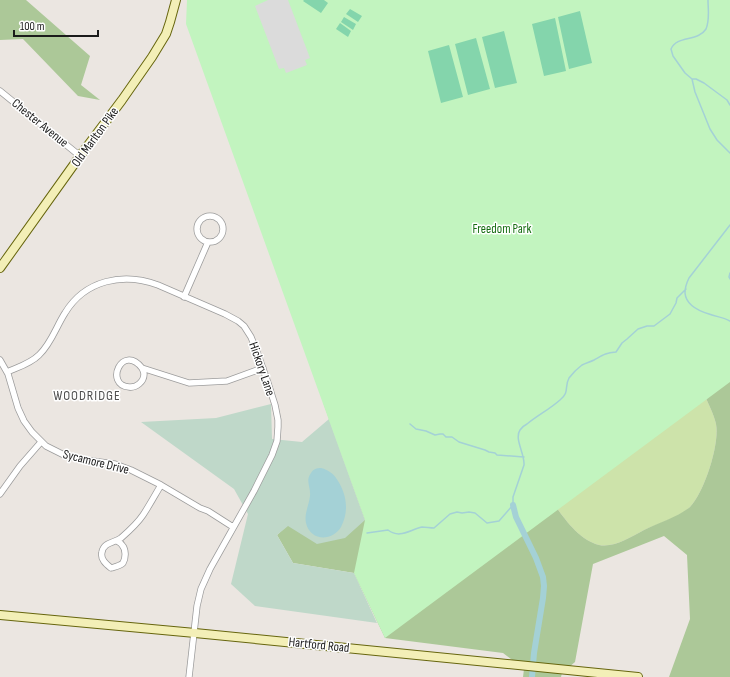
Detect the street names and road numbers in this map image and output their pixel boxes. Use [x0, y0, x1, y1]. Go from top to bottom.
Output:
street label: Chester Avenue [8, 95, 72, 151]
street label: Old Marlton Pike [68, 104, 122, 170]
street label: Hickory Lane [245, 340, 279, 398]
street label: Sycamore Drive [61, 446, 131, 478]
street label: Hartford Road [288, 634, 350, 656]

